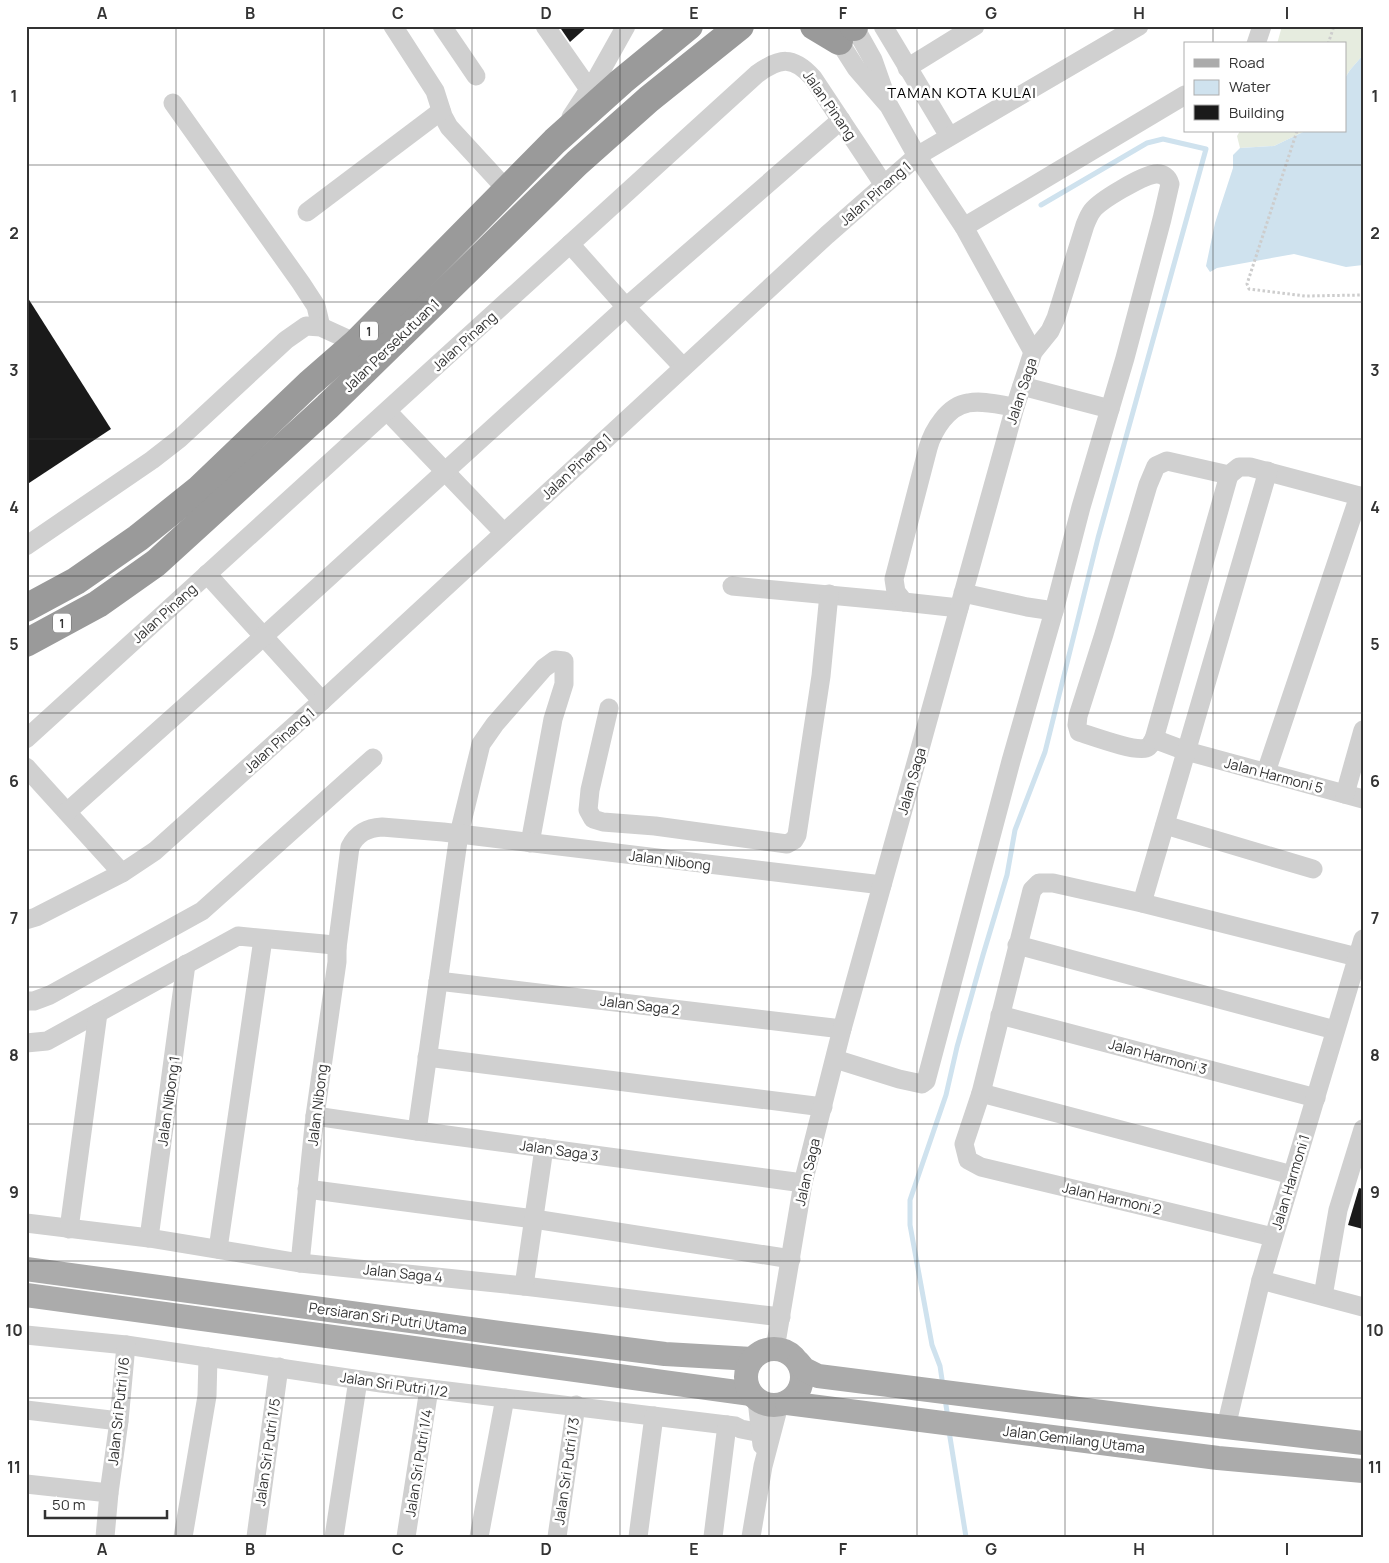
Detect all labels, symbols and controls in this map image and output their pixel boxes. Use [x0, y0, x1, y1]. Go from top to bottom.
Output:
text: A [97, 2, 108, 24]
text: B [245, 2, 255, 24]
text: C [392, 2, 404, 24]
text: D [540, 2, 552, 24]
text: E [689, 2, 699, 24]
text: F [839, 2, 848, 24]
text: G [985, 2, 997, 24]
text: H [1133, 2, 1145, 24]
text: I [1285, 2, 1289, 24]
legend [1184, 42, 1346, 132]
text: Road [1229, 52, 1265, 73]
street label: Jalan Pinang [799, 66, 861, 144]
text: Water [1229, 76, 1271, 97]
district label: TAMAN KOTA KULAI [887, 82, 1037, 103]
text: 1 [10, 85, 18, 107]
text: 1 [1371, 85, 1379, 107]
text: Building [1229, 102, 1284, 123]
street label: Jalan Pinang 1 [835, 157, 915, 229]
text: 2 [9, 222, 19, 244]
text: 2 [1370, 222, 1380, 244]
street label: Jalan Persekutuan 1 [339, 294, 443, 396]
street label: Jalan Pinang [428, 307, 500, 375]
road number: 1 [360, 322, 378, 341]
street label: Jalan Saga [1001, 355, 1041, 427]
text: 3 [9, 359, 19, 381]
text: 3 [1370, 359, 1380, 381]
street label: Jalan Pinang 1 [537, 429, 615, 503]
text: 4 [9, 496, 19, 518]
text: 4 [1370, 496, 1380, 518]
street label: Jalan Pinang [128, 579, 200, 647]
road number: 1 [53, 614, 71, 632]
text: 5 [9, 633, 19, 655]
text: 5 [1370, 633, 1380, 655]
street label: Jalan Pinang 1 [240, 703, 318, 777]
street label: Jalan Saga [892, 745, 930, 817]
street label: Jalan Harmoni 5 [1223, 753, 1325, 797]
text: 6 [9, 770, 19, 792]
text: 6 [1370, 770, 1380, 792]
street label: Jalan Nibong [628, 846, 712, 874]
text: 7 [10, 907, 18, 929]
text: 7 [1371, 907, 1379, 929]
street label: Jalan Saga 2 [599, 991, 681, 1019]
street label: Jalan Harmoni 3 [1107, 1034, 1209, 1078]
text: 8 [9, 1044, 19, 1066]
text: 8 [1370, 1044, 1380, 1066]
street label: Jalan Nibong 1 [152, 1055, 184, 1147]
street label: Jalan Nibong [303, 1063, 331, 1147]
street label: Jalan Harmoni 1 [1266, 1132, 1314, 1232]
street label: Jalan Saga 3 [518, 1135, 600, 1165]
street label: Jalan Saga [790, 1136, 824, 1208]
street label: Jalan Harmoni 2 [1061, 1177, 1164, 1219]
text: 9 [9, 1181, 19, 1203]
text: 9 [1370, 1181, 1380, 1203]
street label: Jalan Saga 4 [362, 1259, 444, 1287]
street label: Persiaran Sri Putri Utama [308, 1297, 468, 1339]
text: 10 [5, 1319, 23, 1341]
text: 10 [1366, 1319, 1384, 1341]
street label: Jalan Sri Putri 1/6 [103, 1356, 133, 1466]
street label: Jalan Sri Putri 1/2 [339, 1367, 449, 1401]
street label: Jalan Sri Putri 1/5 [250, 1397, 284, 1507]
street label: Jalan Sri Putri 1/4 [400, 1408, 436, 1518]
street label: Jalan Sri Putri 1/3 [549, 1416, 583, 1526]
street label: Jalan Gemilang Utama [1002, 1421, 1146, 1457]
text: 11 [7, 1456, 21, 1478]
text: 11 [1368, 1456, 1382, 1478]
scale bar [45, 1488, 168, 1520]
text: 50 m [52, 1494, 86, 1515]
text: A [97, 1538, 108, 1560]
text: B [245, 1538, 255, 1560]
text: C [392, 1538, 404, 1560]
text: D [540, 1538, 552, 1560]
text: E [689, 1538, 699, 1560]
text: F [839, 1538, 848, 1560]
text: G [985, 1538, 997, 1560]
text: H [1133, 1538, 1145, 1560]
text: I [1285, 1538, 1289, 1560]

